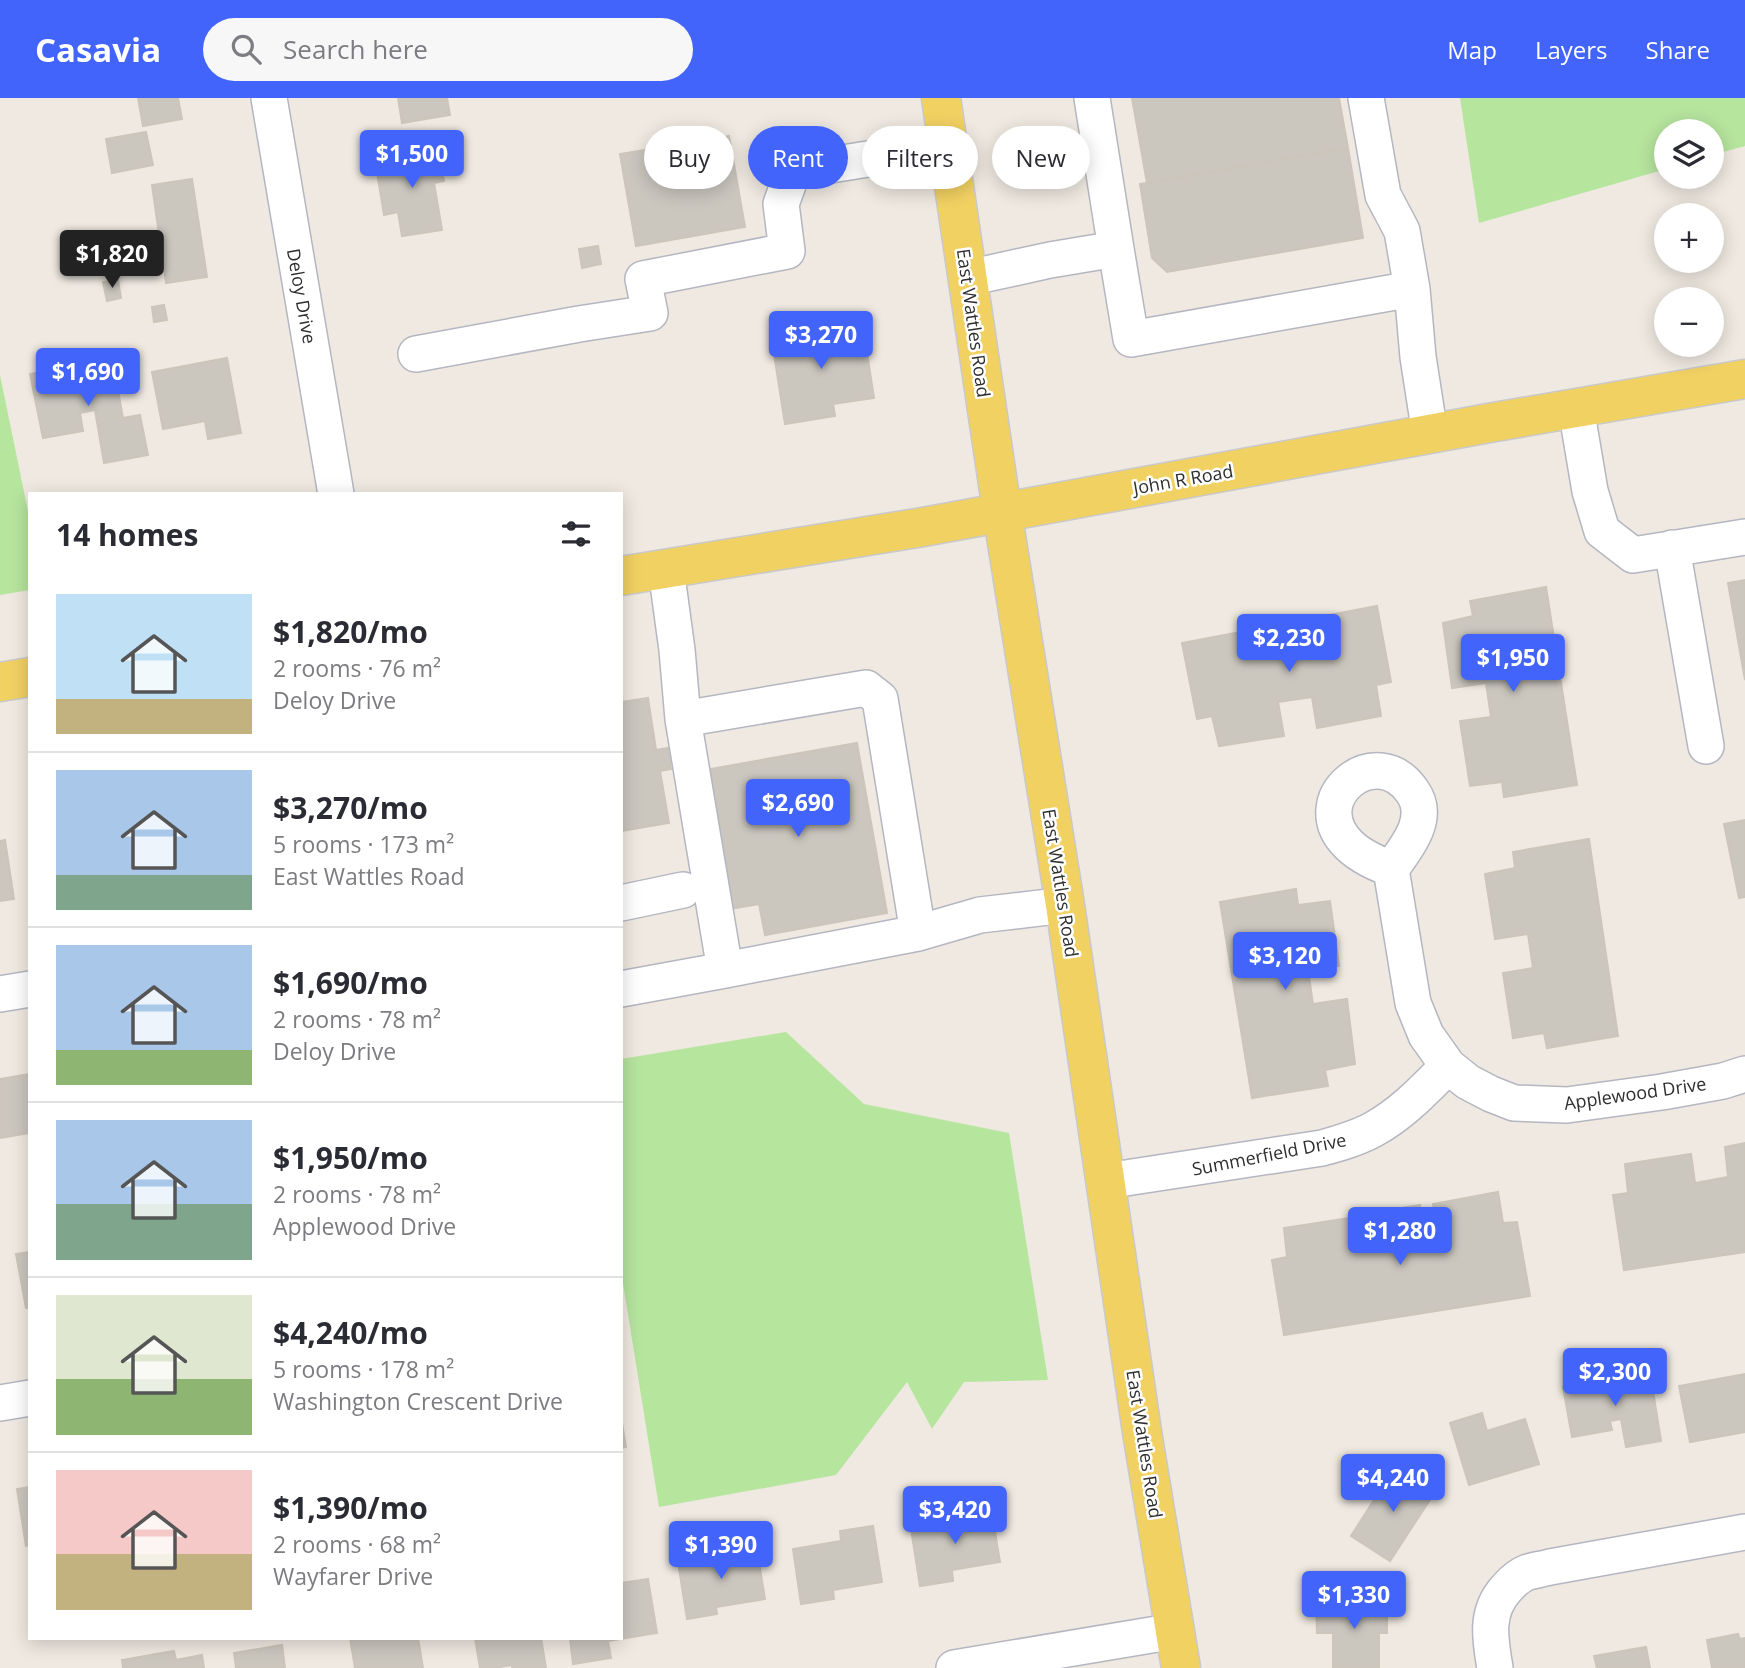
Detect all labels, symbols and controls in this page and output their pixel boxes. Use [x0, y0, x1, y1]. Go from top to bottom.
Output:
search box [203, 18, 693, 81]
text: Casavia [35, 27, 161, 72]
icon: search [227, 30, 265, 68]
text: Search here [283, 31, 428, 67]
text: Map [1447, 33, 1497, 66]
text: Layers [1535, 33, 1608, 66]
text: Share [1646, 33, 1710, 66]
map controls [1654, 119, 1724, 357]
button: layers [1654, 119, 1724, 189]
chip: Buy [644, 126, 734, 189]
chip: Rent [748, 126, 848, 189]
chip: Filters [862, 126, 978, 189]
chip: New [992, 126, 1090, 189]
pin: $1,500 [355, 130, 469, 190]
text: $1,500 [376, 137, 448, 169]
button: + [1654, 203, 1724, 273]
pin: $1,820 [55, 230, 169, 290]
text: $1,820 [76, 237, 148, 269]
street label: Deloy Drive [282, 246, 322, 346]
street label: East Wattles Road [952, 247, 996, 399]
button: − [1654, 287, 1724, 357]
pin: $3,270 [764, 312, 878, 371]
text: $3,270 [785, 318, 857, 350]
pin: $1,690 [31, 348, 145, 408]
text: $1,690 [52, 355, 124, 387]
street label: John R Road [1129, 458, 1235, 500]
text: 14 homes [56, 514, 199, 555]
icon: filters [557, 515, 595, 553]
text: $1,820/mo [273, 611, 428, 652]
pin: $2,230 [1232, 614, 1346, 674]
text: $2,230 [1253, 621, 1325, 653]
icon: home [112, 622, 196, 706]
pin: $1,950 [1456, 634, 1570, 694]
text: $1,950 [1477, 641, 1549, 673]
text: 2 rooms · 76 m² [273, 652, 441, 684]
text: Deloy Drive [273, 684, 396, 716]
pin: $2,690 [741, 780, 855, 839]
text: $2,690 [762, 786, 834, 818]
text: $3,270/mo [273, 787, 428, 828]
icon: home [112, 798, 196, 882]
street label: East Wattles Road [1037, 807, 1085, 959]
text: 5 rooms · 173 m² [273, 828, 454, 860]
text: East Wattles Road [273, 860, 465, 892]
pin: $3,120 [1228, 932, 1342, 992]
text: $3,120 [1249, 939, 1321, 971]
text: $1,690/mo [273, 962, 428, 1003]
icon: home [112, 973, 196, 1057]
text: 2 rooms · 78 m² [273, 1003, 441, 1035]
text: Deloy Drive [273, 1035, 396, 1067]
street label: Applewood Drive [1562, 1071, 1708, 1115]
street label: Summerfield Drive [1190, 1127, 1348, 1181]
text: $1,950/mo [273, 1137, 428, 1178]
icon: home [112, 1148, 196, 1232]
text: 2 rooms · 78 m² [273, 1178, 441, 1210]
pin: $1,280 [1343, 1208, 1457, 1267]
text: Applewood Drive [273, 1210, 456, 1242]
text: $1,280 [1364, 1214, 1436, 1246]
text: $4,240/mo [273, 1312, 428, 1353]
icon: home [112, 1323, 196, 1407]
pin: $2,300 [1558, 1348, 1672, 1408]
text: 5 rooms · 178 m² [273, 1353, 454, 1385]
text: $2,300 [1579, 1355, 1651, 1387]
street label: East Wattles Road [1121, 1368, 1169, 1520]
text: Washington Crescent Drive [273, 1385, 563, 1417]
pin: $4,240 [1336, 1454, 1450, 1514]
text: $4,240 [1357, 1461, 1429, 1493]
pin: $3,420 [898, 1486, 1012, 1546]
text: $1,390/mo [273, 1487, 428, 1528]
text: $3,420 [919, 1493, 991, 1525]
icon: home [112, 1498, 196, 1582]
pin: $1,390 [664, 1522, 778, 1581]
text: 2 rooms · 68 m² [273, 1528, 441, 1560]
text: $1,390 [685, 1528, 757, 1560]
text: Wayfarer Drive [273, 1560, 433, 1592]
pin: $1,330 [1297, 1572, 1411, 1631]
text: $1,330 [1318, 1578, 1390, 1610]

